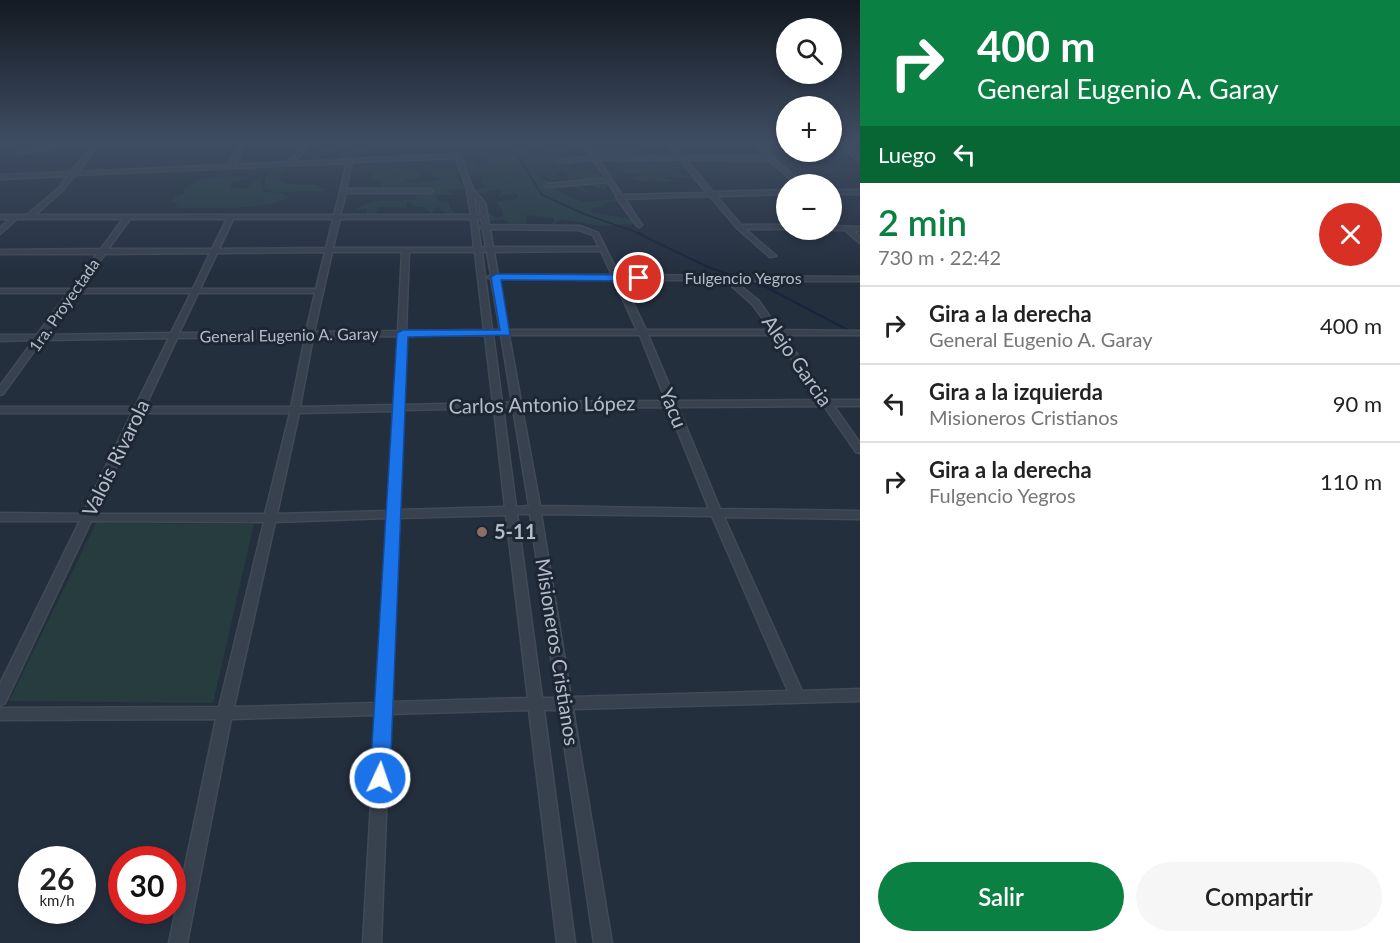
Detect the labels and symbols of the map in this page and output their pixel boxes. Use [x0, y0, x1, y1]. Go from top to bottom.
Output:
pin [613, 252, 664, 303]
street label: 1ra. Proyectada [24, 255, 103, 355]
street label: Fulgencio Yegros [684, 268, 802, 287]
street label: Alejo Garcia [758, 310, 838, 411]
street label: General Eugenio A. Garay [199, 323, 379, 346]
street label: Yacu [655, 384, 693, 431]
street label: Carlos Antonio López [448, 390, 636, 418]
street label: Valois Rivarola [77, 395, 154, 520]
place label: 5-11 [494, 519, 536, 543]
marker: 5-11 [475, 525, 489, 539]
street label: Misioneros Cristianos [531, 557, 585, 747]
position arrow [348, 746, 412, 810]
speed limit sign: 30 [108, 846, 186, 924]

